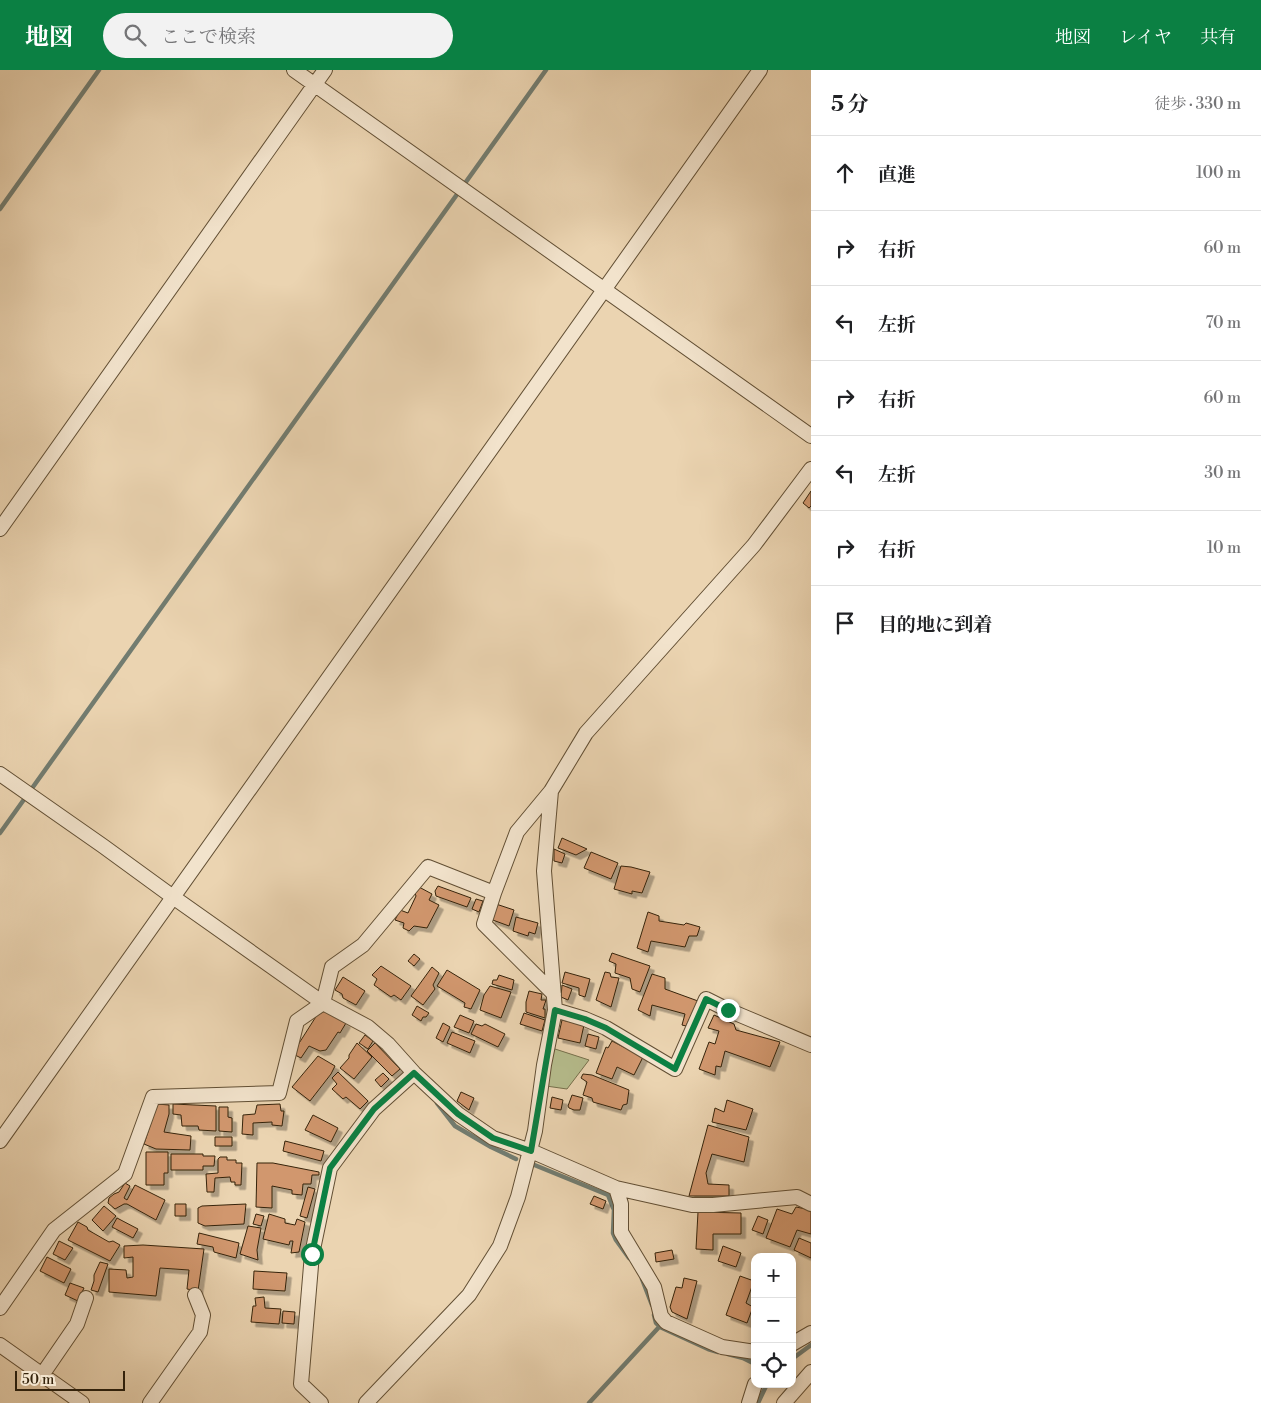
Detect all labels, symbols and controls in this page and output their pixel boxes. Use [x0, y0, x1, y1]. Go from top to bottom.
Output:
search box [103, 13, 453, 58]
icon: search [121, 21, 149, 49]
text: 地図 [25, 23, 73, 53]
text: ここで検索 [161, 25, 256, 49]
text: 地図 [1055, 26, 1091, 49]
text: レイヤ [1119, 26, 1172, 49]
text: 共有 [1200, 26, 1236, 49]
text: 5 分 [831, 92, 868, 118]
text: 徒歩 · 330 m [1154, 94, 1241, 114]
icon: ahead [831, 159, 859, 187]
text: 直進 [878, 163, 916, 187]
text: 100 m [1196, 163, 1241, 183]
icon: right [831, 234, 859, 262]
text: 右折 [878, 238, 916, 262]
text: 60 m [1203, 238, 1241, 258]
icon: left [831, 309, 859, 337]
text: 左折 [878, 313, 916, 337]
text: 70 m [1205, 313, 1241, 333]
icon: right [831, 384, 859, 412]
text: 右折 [878, 388, 916, 412]
text: 60 m [1203, 388, 1241, 408]
icon: left [831, 459, 859, 487]
text: 左折 [878, 463, 916, 487]
text: 30 m [1204, 463, 1241, 483]
icon: right [831, 534, 859, 562]
text: 右折 [878, 538, 916, 562]
text: 10 m [1207, 538, 1241, 558]
icon: arrive [831, 609, 859, 637]
text: 目的地に到着 [878, 613, 992, 637]
route end [717, 999, 740, 1022]
route start [301, 1243, 324, 1266]
map controls [751, 1253, 796, 1388]
button: + [751, 1253, 796, 1298]
button: − [751, 1298, 796, 1343]
button: locate [751, 1343, 796, 1388]
scale bar [15, 1368, 125, 1391]
text: 50 m [22, 1371, 54, 1389]

